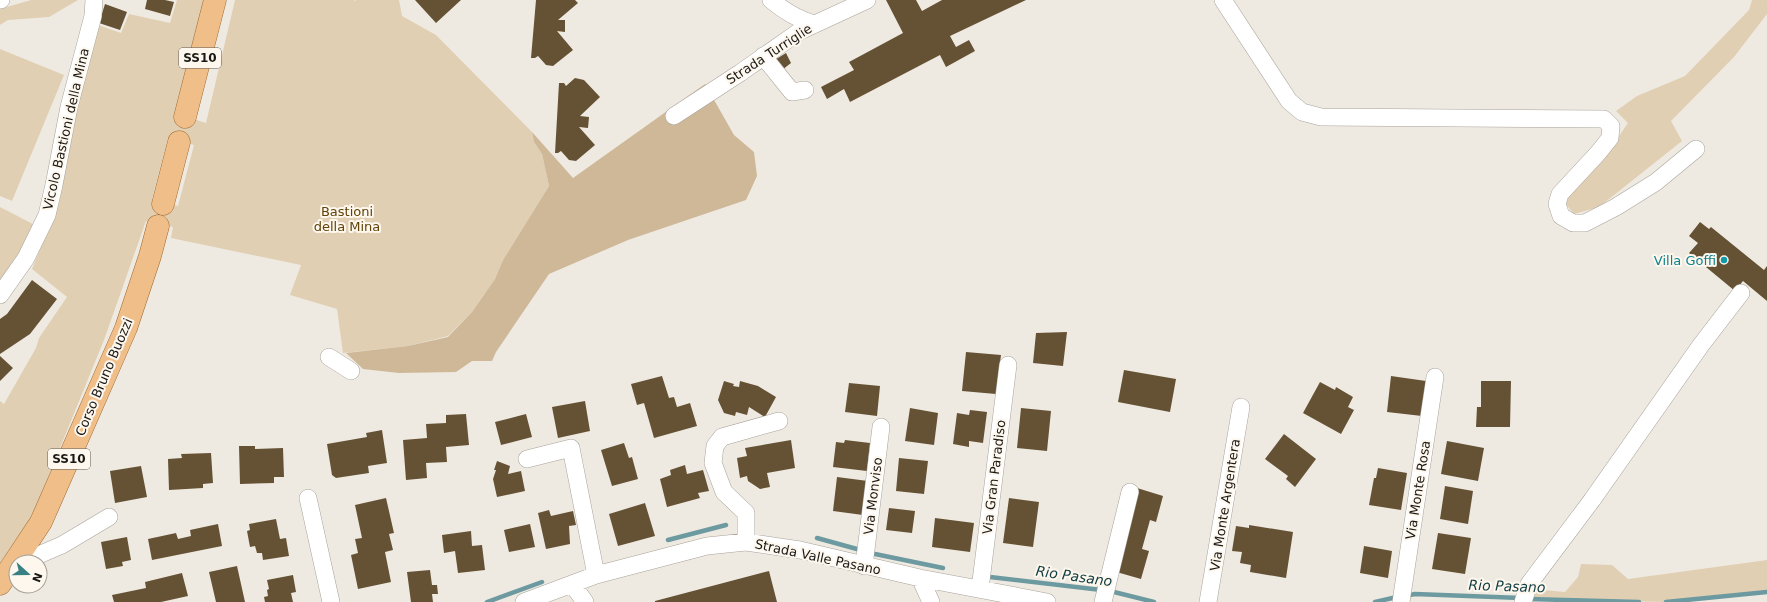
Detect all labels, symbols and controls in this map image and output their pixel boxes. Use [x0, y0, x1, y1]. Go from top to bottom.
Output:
street label: Strada Turriglie [723, 21, 815, 87]
street label: Vicolo Bastioni della Mina [40, 46, 92, 212]
road number: SS10 [179, 48, 221, 68]
park label: Bastioni della Mina [314, 204, 380, 234]
place label: Villa Goffi [1654, 253, 1716, 268]
marker: Villa Goffi [1719, 255, 1729, 265]
street label: Corso Bruno Buozzi [72, 316, 136, 438]
street label: Via Gran Paradiso [980, 419, 1008, 535]
street label: Via Monte Argentera [1207, 438, 1243, 572]
street label: Via Monte Rosa [1403, 439, 1433, 541]
road number: SS10 [48, 449, 90, 469]
street label: Via Monviso [861, 456, 885, 536]
street label: Strada Valle Pasano [754, 536, 882, 578]
north arrow [8, 554, 48, 594]
water label: Rio Pasano [1035, 563, 1113, 589]
text: N [29, 571, 45, 584]
water label: Rio Pasano [1468, 577, 1546, 595]

